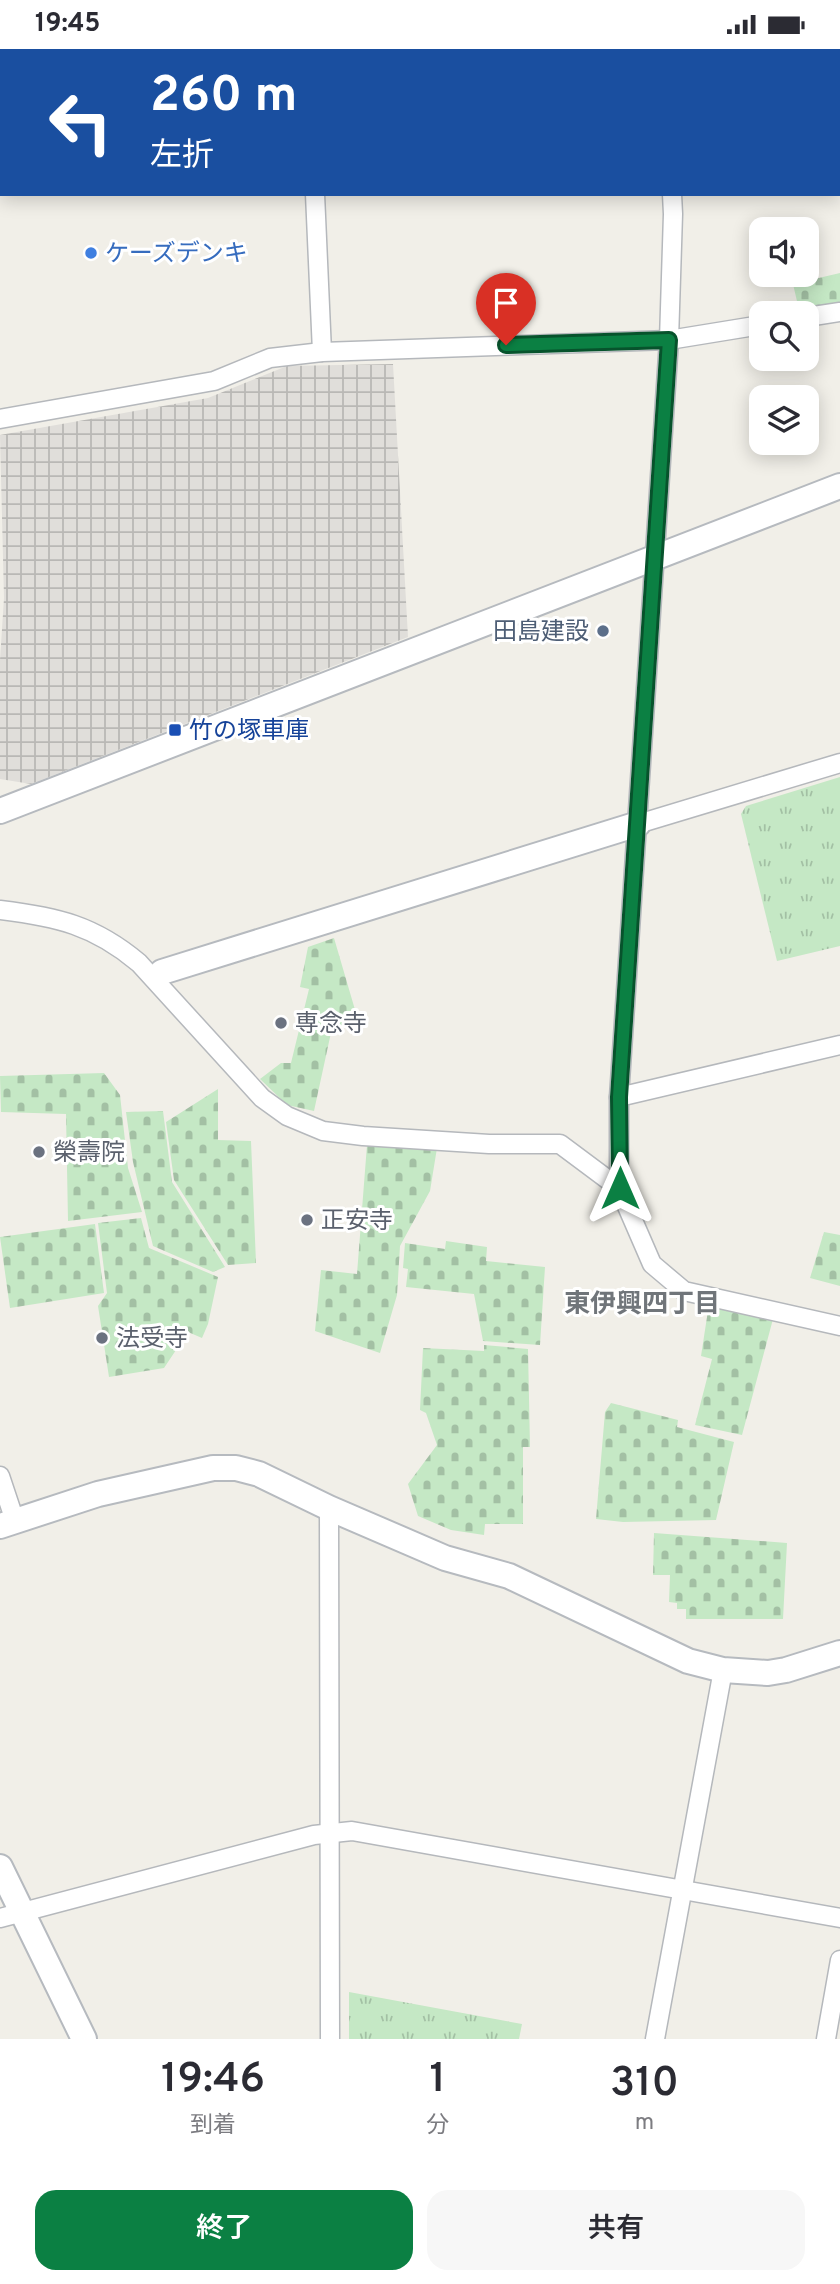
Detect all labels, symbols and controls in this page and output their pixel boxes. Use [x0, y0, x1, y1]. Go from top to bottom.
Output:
text: 19:45 [35, 8, 100, 41]
text: 260 m [150, 67, 297, 129]
icon: left [35, 77, 126, 168]
text: 左折 [150, 137, 214, 177]
map controls [749, 217, 819, 455]
button: sound [749, 217, 819, 287]
place label: ケーズデンキ [105, 240, 248, 270]
marker: ケーズデンキ [83, 245, 99, 261]
pin [476, 273, 536, 345]
icon: arrive [487, 284, 525, 322]
button: search [749, 301, 819, 371]
button: layers [749, 385, 819, 455]
place label: 田島建設 [493, 618, 589, 648]
marker: 田島建設 [595, 623, 611, 639]
place label: 竹の塚車庫 [189, 717, 309, 747]
marker: 竹の塚車庫 [167, 722, 183, 738]
place label: 専念寺 [295, 1010, 367, 1040]
marker: 専念寺 [273, 1015, 289, 1031]
place label: 榮壽院 [53, 1139, 125, 1169]
marker: 榮壽院 [31, 1144, 47, 1160]
position arrow [583, 1151, 657, 1225]
place label: 正安寺 [321, 1207, 393, 1237]
marker: 正安寺 [299, 1212, 315, 1228]
district label: 東伊興四丁目 [564, 1289, 720, 1322]
place label: 法受寺 [116, 1325, 188, 1355]
marker: 法受寺 [94, 1330, 110, 1346]
text: 19:46 [161, 2054, 265, 2107]
text: 1 [429, 2054, 446, 2107]
text: 310 [610, 2058, 679, 2111]
text: m [635, 2109, 654, 2138]
text: 到着 [190, 2112, 236, 2141]
text: 分 [426, 2112, 449, 2141]
button: 終了 [35, 2190, 413, 2270]
button: 共有 [427, 2190, 805, 2270]

